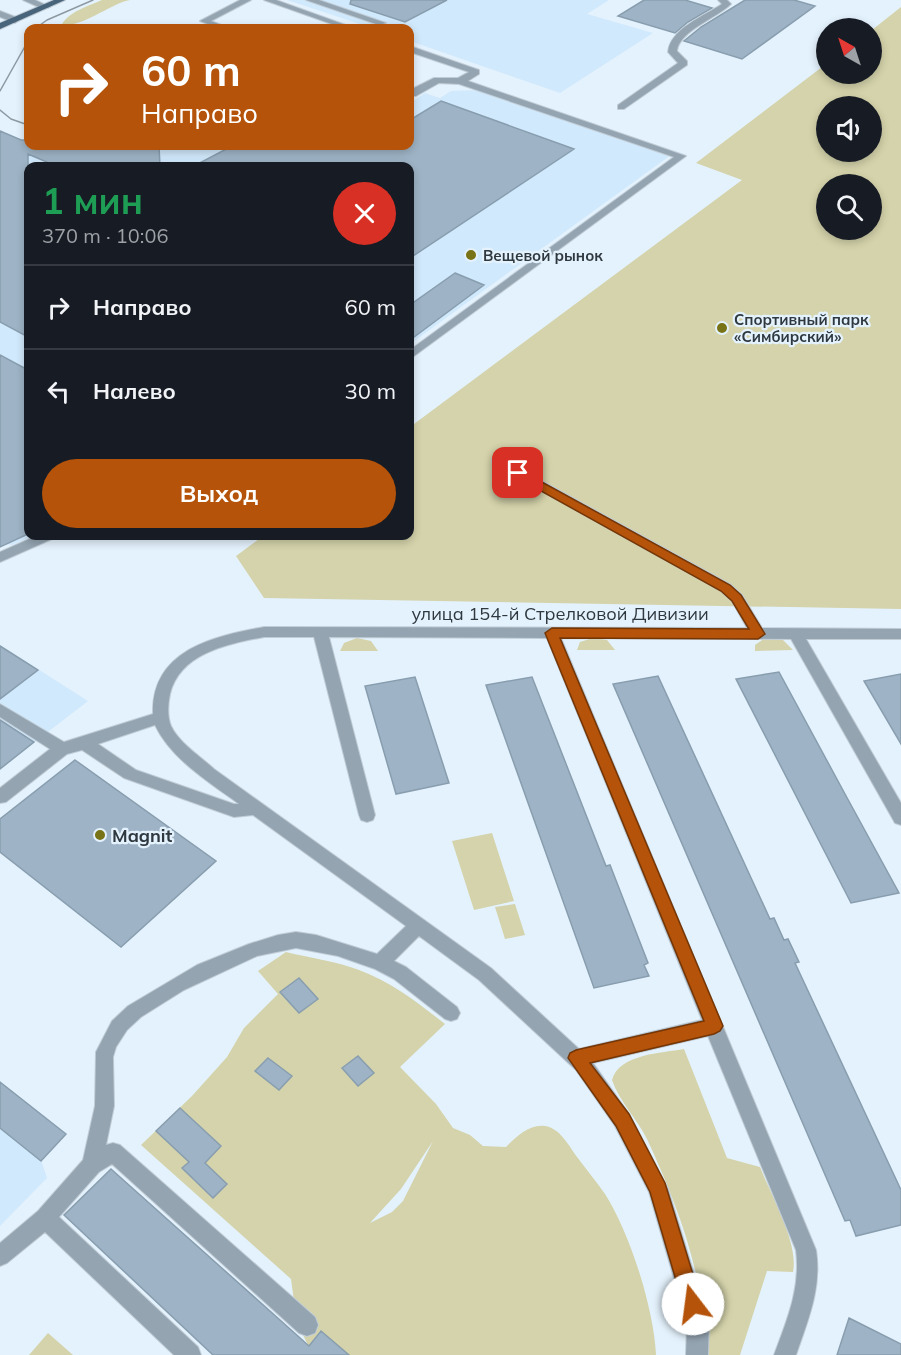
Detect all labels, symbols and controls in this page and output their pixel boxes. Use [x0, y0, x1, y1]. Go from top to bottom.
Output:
north arrow [816, 18, 882, 84]
map controls [816, 18, 882, 240]
text: 60 m [141, 44, 241, 97]
icon: right [42, 48, 120, 126]
text: Направо [141, 96, 258, 130]
button: sound [816, 96, 882, 162]
button: search [816, 174, 882, 240]
text: 1 мин [42, 178, 143, 223]
button: close [333, 182, 396, 245]
text: 370 m · 10:06 [42, 223, 168, 248]
place label: Вещевой рынок [483, 246, 603, 265]
marker: Вещевой рынок [464, 248, 478, 262]
icon: right [42, 291, 75, 324]
text: Направо [93, 293, 191, 321]
text: 60 m [345, 293, 396, 321]
place label: Спортивный парк «Симбирский» [734, 310, 869, 346]
marker: Спортивный парк «Симбирский» [715, 321, 729, 335]
icon: left [42, 375, 75, 408]
text: Налево [93, 377, 176, 405]
text: 30 m [345, 377, 396, 405]
pin [492, 447, 543, 498]
icon: arrive [501, 456, 534, 489]
button: Выход [42, 459, 396, 528]
street label: улица 154-й Стрелковой Дивизии [411, 602, 709, 625]
place label: Magnit [112, 824, 173, 847]
marker: Magnit [93, 828, 107, 842]
position arrow [661, 1272, 725, 1336]

